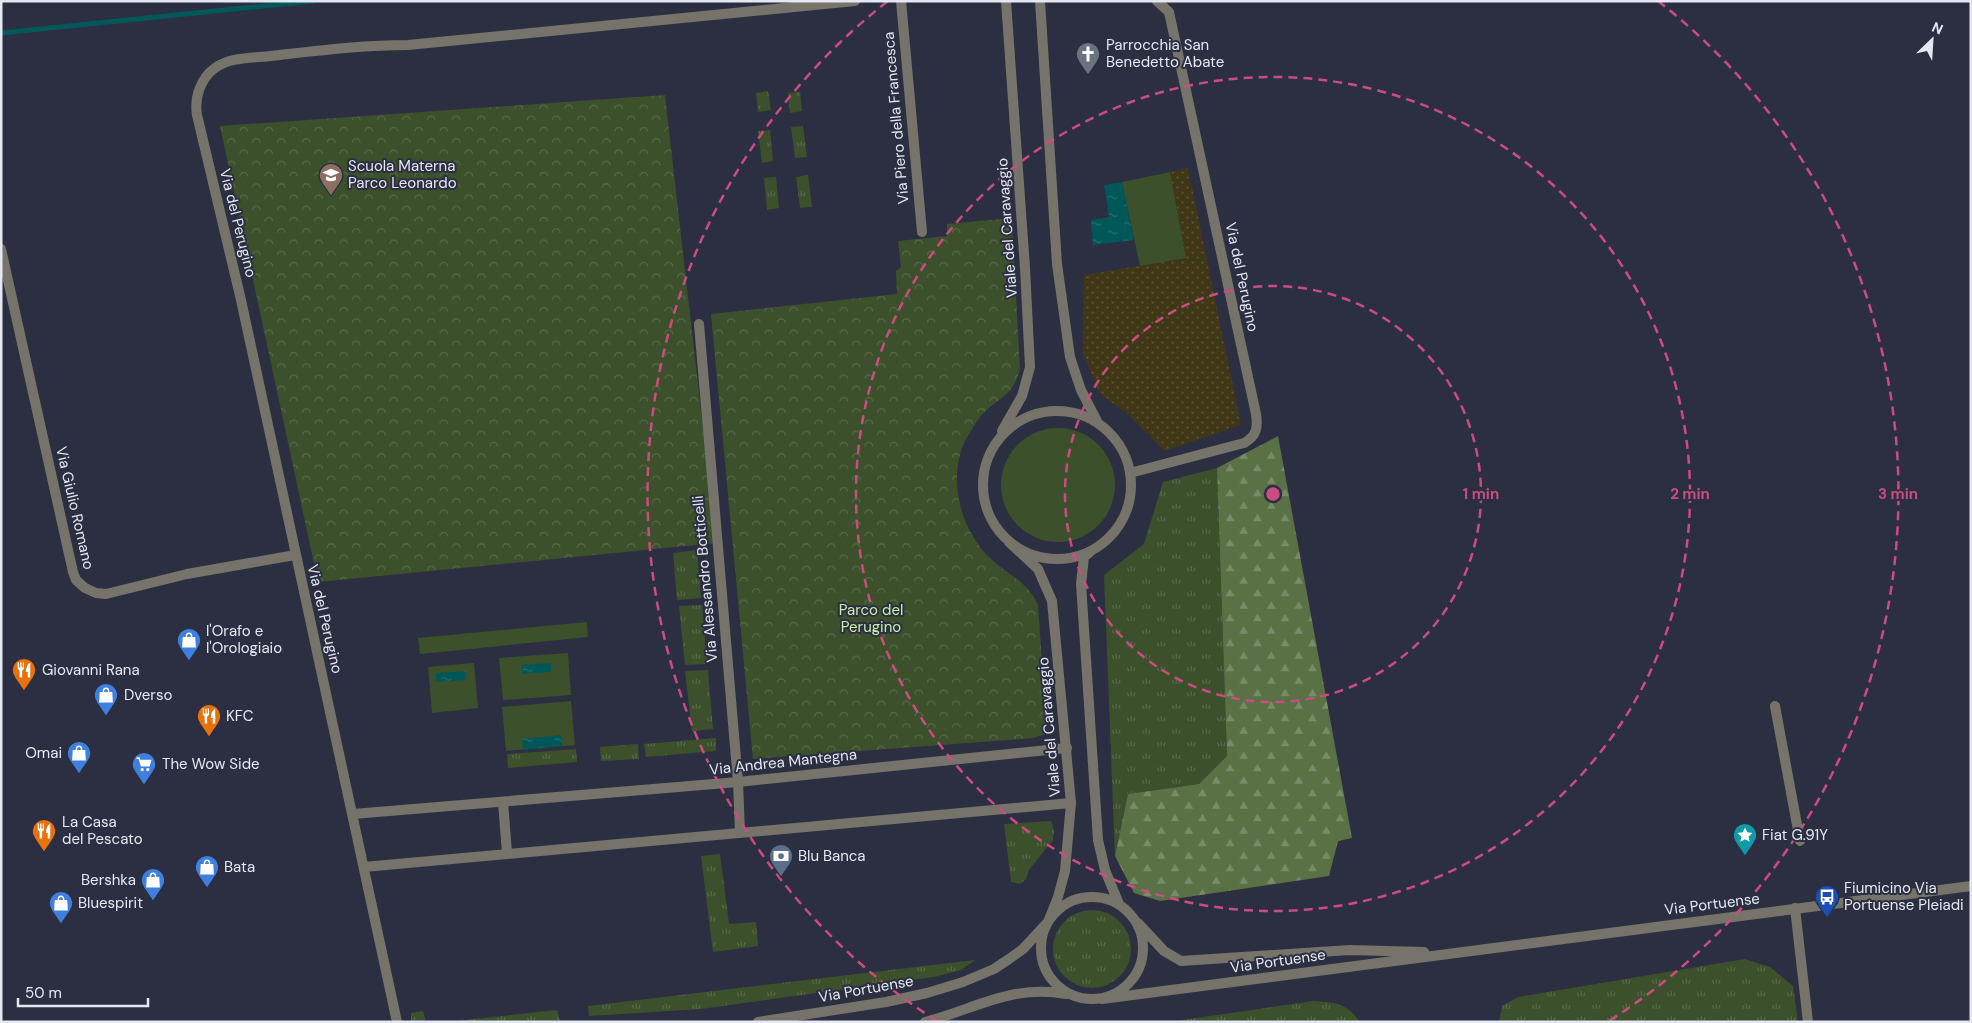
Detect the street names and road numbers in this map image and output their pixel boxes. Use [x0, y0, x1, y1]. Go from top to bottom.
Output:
street label: Via Piero della Francesca [878, 31, 914, 205]
street label: Viale del Caravaggio [992, 157, 1022, 299]
street label: Via del Perugino [215, 167, 261, 280]
street label: Via del Perugino [1221, 220, 1263, 334]
street label: Via Giulio Romano [51, 445, 99, 572]
street label: Via Alessandro Botticelli [688, 495, 722, 663]
street label: Via del Perugino [303, 562, 347, 676]
street label: Viale del Caravaggio [1033, 656, 1065, 798]
street label: Via Andrea Mantegna [708, 744, 858, 780]
street label: Via Portuense [1663, 888, 1761, 920]
street label: Via Portuense [1229, 944, 1327, 978]
street label: Via Portuense [817, 971, 915, 1007]

